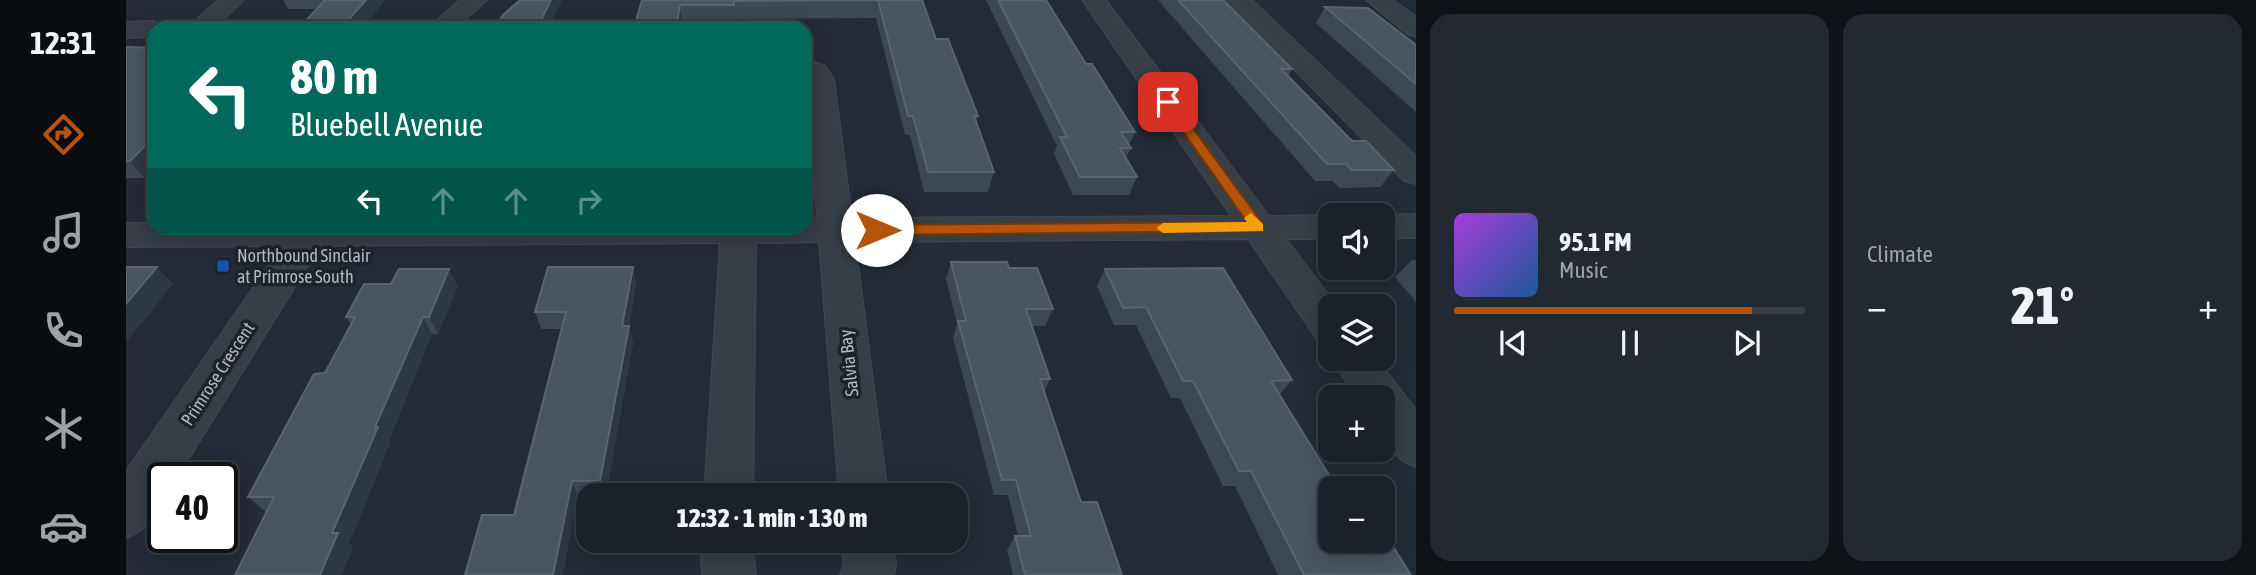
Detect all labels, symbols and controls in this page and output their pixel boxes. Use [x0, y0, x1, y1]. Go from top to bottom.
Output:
text: 12:31 [30, 24, 96, 61]
text: 80 m [290, 48, 378, 104]
icon: left [175, 49, 266, 140]
pin [1138, 72, 1198, 132]
icon: arrive [1149, 83, 1187, 121]
text: Bluebell Avenue [290, 106, 483, 143]
icon: directions [39, 110, 88, 159]
icon: left [351, 182, 389, 220]
icon: ahead [424, 182, 462, 220]
icon: ahead [497, 182, 535, 220]
icon: right [570, 182, 608, 220]
position arrow [840, 193, 914, 267]
map controls [1318, 203, 1395, 553]
button: sound [1318, 203, 1395, 280]
icon: music [39, 208, 88, 257]
text: 95.1 FM [1559, 227, 1632, 257]
text: Climate [1867, 241, 1933, 267]
place label: Northbound Sinclair at Primrose South [237, 245, 371, 287]
text: Music [1559, 257, 1607, 283]
marker: Northbound Sinclair at Primrose South [215, 258, 231, 274]
text: 21° [2011, 275, 2074, 335]
text: − [1867, 284, 1887, 327]
text: + [2198, 284, 2218, 327]
button: layers [1318, 294, 1395, 371]
icon: phone [39, 306, 88, 355]
street label: Primrose Crescent [176, 318, 259, 429]
icon: previous [1494, 324, 1532, 362]
icon: pause [1611, 324, 1649, 362]
icon: next [1728, 324, 1766, 362]
street label: Salvia Bay [835, 329, 862, 398]
button: + [1318, 385, 1395, 462]
icon: climate [39, 404, 88, 453]
speed limit sign: 40 [147, 462, 238, 553]
button: − [1318, 476, 1395, 553]
icon: car [39, 502, 88, 551]
text: 12:32 · 1 min · 130 m [677, 503, 867, 533]

